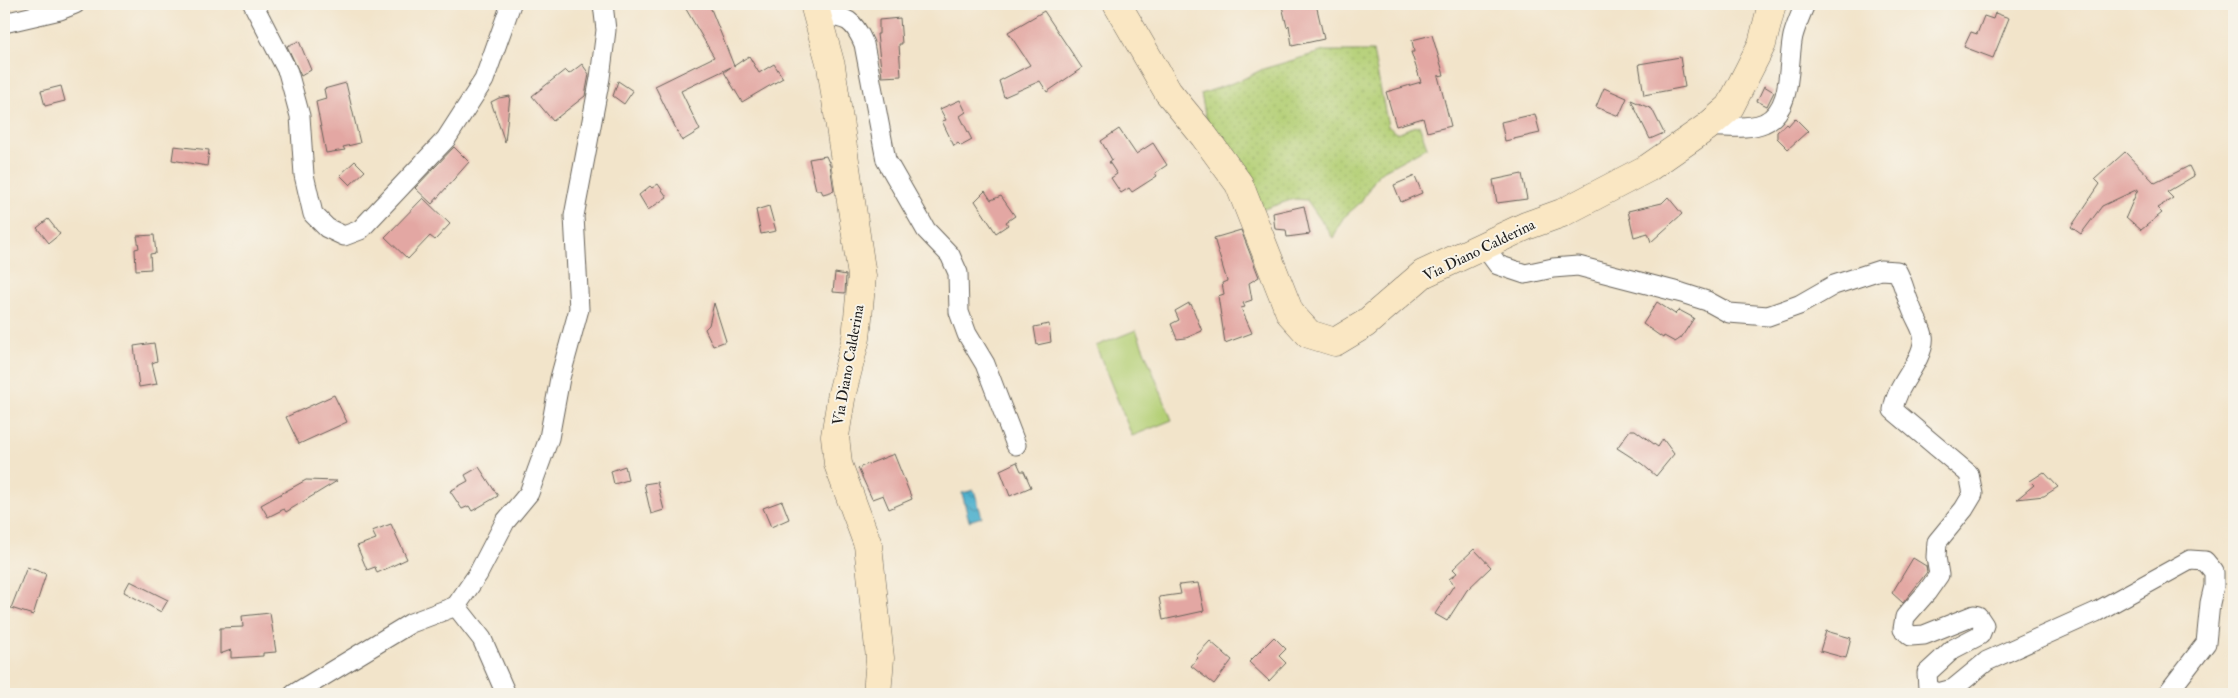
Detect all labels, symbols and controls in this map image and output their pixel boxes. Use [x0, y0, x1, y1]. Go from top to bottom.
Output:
street label: Via Diano Calderina [1420, 215, 1539, 286]
street label: Via Diano Calderina [829, 302, 869, 427]

